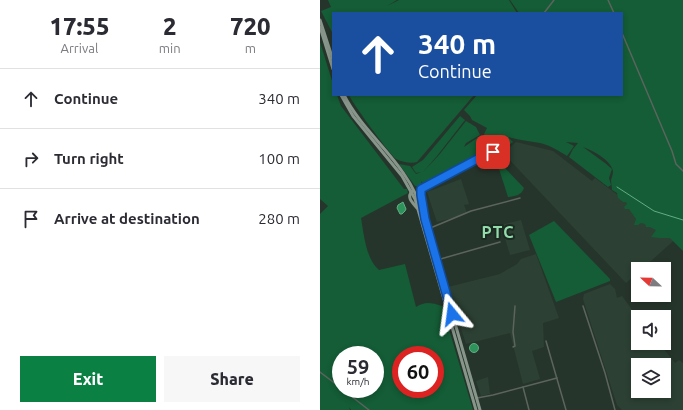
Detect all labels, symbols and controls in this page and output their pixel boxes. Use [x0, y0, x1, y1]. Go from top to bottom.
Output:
text: 17:55 [49, 13, 109, 40]
text: 2 [163, 13, 176, 40]
text: 720 [230, 13, 271, 40]
icon: ahead [352, 28, 404, 80]
text: 340 m [418, 28, 496, 59]
text: Arrival [60, 41, 98, 55]
text: min [159, 41, 181, 55]
text: m [245, 41, 256, 55]
text: Continue [418, 61, 492, 81]
icon: ahead [20, 88, 42, 110]
text: Continue [54, 90, 118, 107]
text: 340 m [258, 90, 300, 107]
pin [476, 135, 510, 169]
icon: arrive [482, 141, 504, 163]
icon: right [20, 148, 42, 170]
text: Turn right [54, 150, 124, 167]
text: 100 m [258, 150, 300, 167]
icon: arrive [20, 208, 42, 230]
text: Arrive at destination [54, 210, 200, 227]
text: 280 m [258, 210, 300, 227]
district label: РТС [481, 223, 515, 241]
north arrow [631, 262, 671, 302]
map controls [631, 262, 671, 398]
position arrow [431, 293, 473, 335]
button: sound [631, 310, 671, 350]
speed limit sign: 60 [392, 346, 444, 398]
text: 59 [347, 355, 369, 378]
button: Exit [20, 356, 156, 402]
button: Share [164, 356, 300, 402]
button: layers [631, 358, 671, 398]
text: km/h [346, 376, 370, 387]

